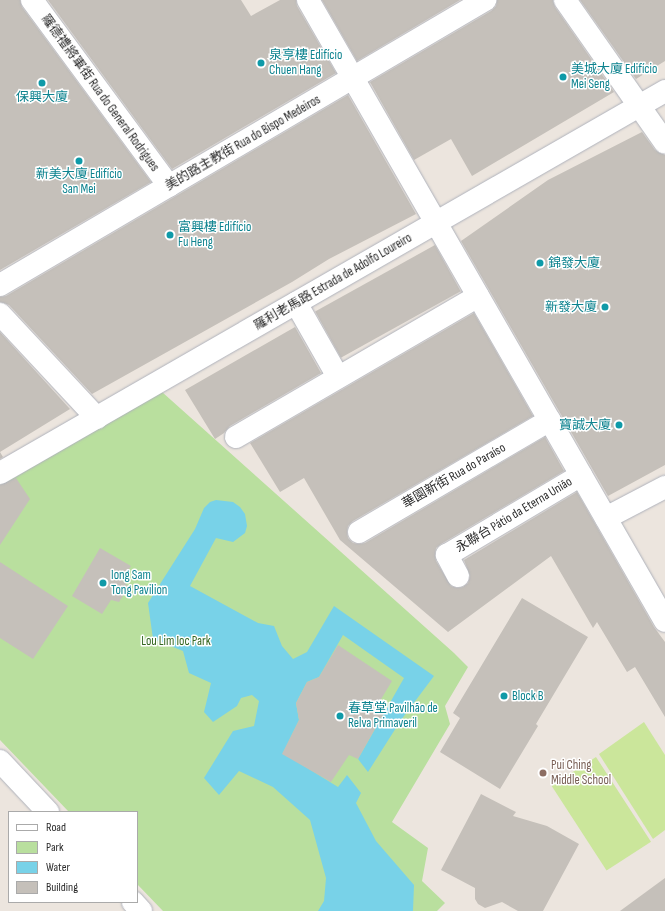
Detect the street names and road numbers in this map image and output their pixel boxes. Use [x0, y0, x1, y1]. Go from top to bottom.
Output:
street label: 羅德禮將軍街 Rua do General Rodrigues [38, 11, 162, 175]
street label: 美的路主教街 Rua do Bispo Medeiros [163, 92, 323, 194]
street label: 羅利老馬路 Estrada de Adolfo Loureiro [251, 230, 415, 334]
street label: 華園新街 Rua do Paraíso [400, 440, 508, 512]
street label: 永聯台 Pátio da Eterna União [453, 474, 575, 556]

